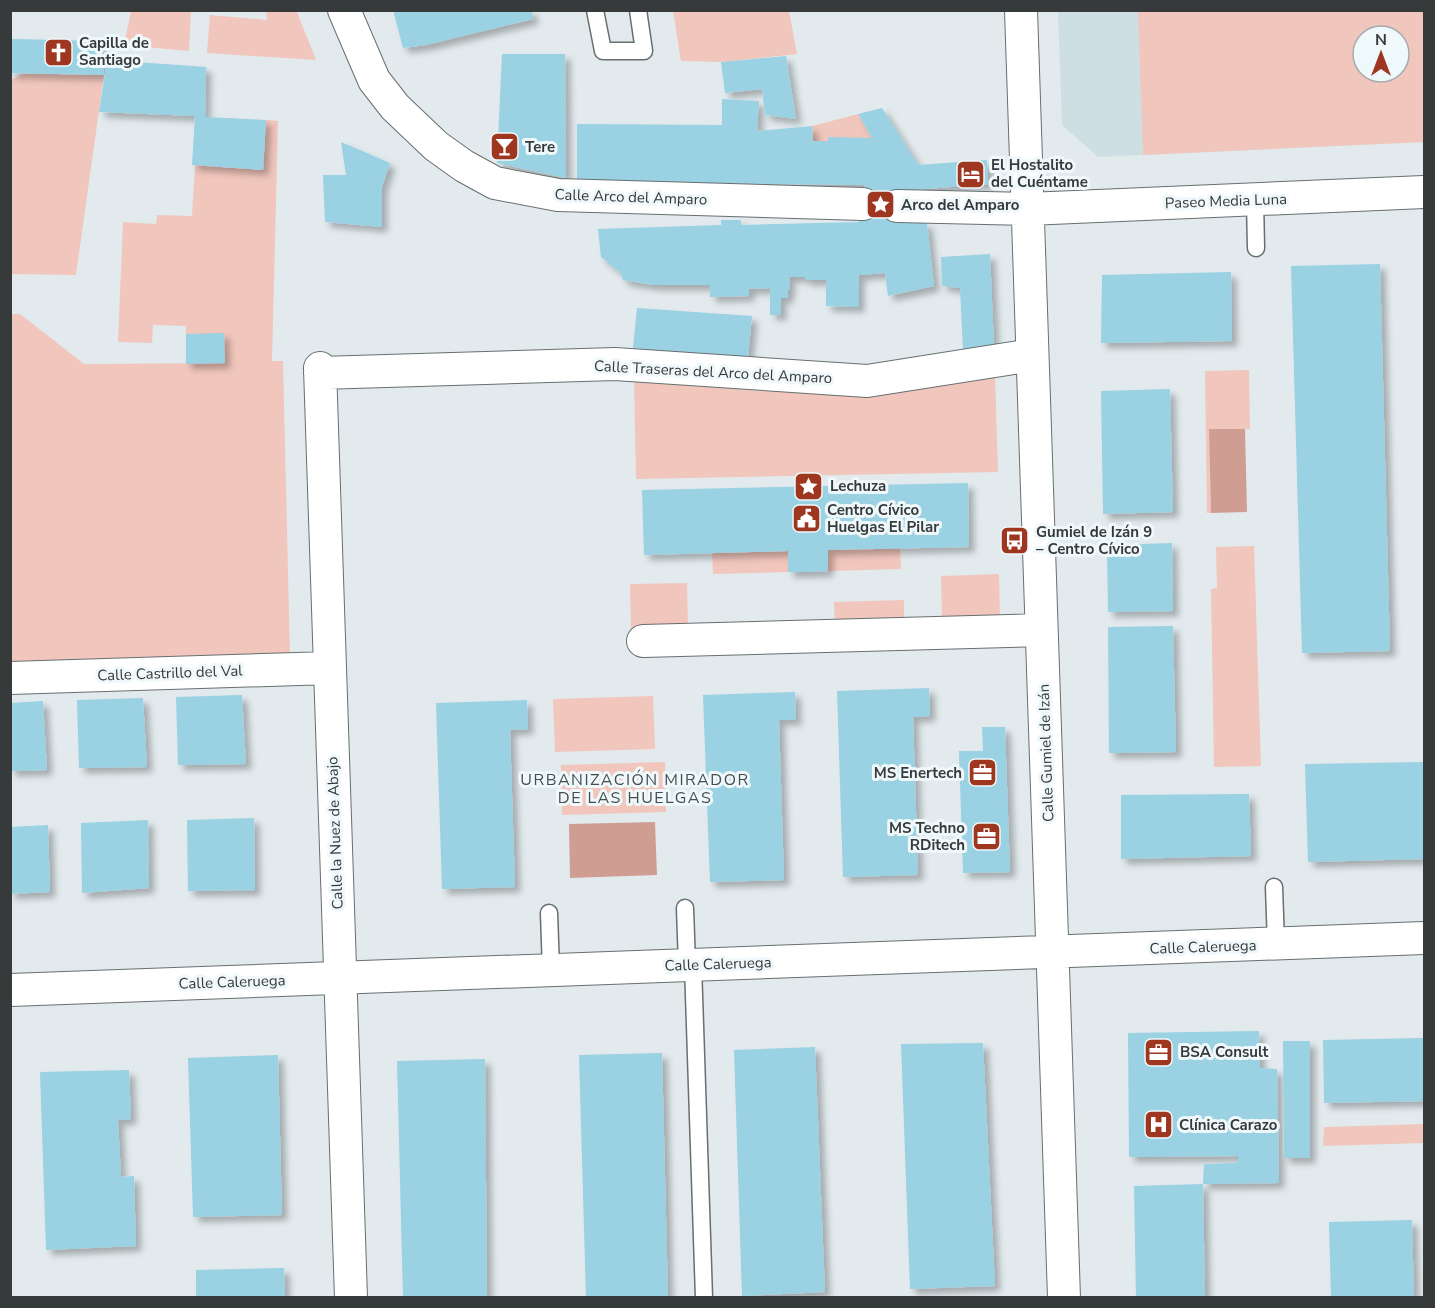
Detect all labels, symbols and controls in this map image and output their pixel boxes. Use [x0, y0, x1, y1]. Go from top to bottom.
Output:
north arrow [1351, 24, 1411, 84]
text: N [1375, 29, 1387, 51]
place label: Capilla de Santiago [79, 33, 149, 70]
church icon: Capilla de Santiago [42, 36, 74, 68]
bar icon: Tere [488, 131, 520, 163]
place label: Tere [525, 137, 555, 157]
place label: El Hostalito del Cuéntame [991, 155, 1088, 192]
hotel icon: El Hostalito del Cuéntame [954, 158, 986, 190]
street label: Calle Arco del Amparo [554, 184, 708, 210]
place icon: Arco del Amparo [864, 189, 896, 221]
street label: Paseo Media Luna [1165, 189, 1287, 213]
place label: Arco del Amparo [901, 195, 1020, 215]
street label: Calle Traseras del Arco del Amparo [593, 356, 833, 388]
place icon: Lechuza [793, 470, 825, 502]
place label: Lechuza [830, 476, 886, 496]
place label: Centro Cívico Huelgas El Pilar [827, 500, 939, 537]
public building icon: Centro Cívico Huelgas El Pilar [790, 503, 822, 535]
place label: Gumiel de Izán 9 – Centro Cívico [1036, 522, 1152, 559]
bus stop icon: Gumiel de Izán 9 – Centro Cívico [999, 525, 1031, 557]
street label: Calle Castrillo del Val [97, 660, 244, 686]
street label: Calle Gumiel de Izán [1034, 684, 1058, 822]
street label: Calle la Nuez de Abajo [322, 756, 348, 910]
office icon: MS Enertech [967, 757, 999, 789]
place label: MS Enertech [874, 763, 962, 783]
district label: URBANIZACIÓN MIRADOR DE LAS HUELGAS [520, 769, 750, 809]
place label: MS Techno RDitech [889, 818, 965, 855]
office icon: MS Techno RDitech [970, 821, 1002, 853]
street label: Calle Caleruega [1149, 935, 1257, 959]
street label: Calle Caleruega [664, 952, 772, 976]
street label: Calle Caleruega [178, 970, 286, 994]
office icon: BSA Consult [1143, 1036, 1175, 1068]
place label: BSA Consult [1180, 1042, 1269, 1062]
hospital icon: Clínica Carazo [1142, 1109, 1174, 1141]
place label: Clínica Carazo [1179, 1115, 1278, 1135]

